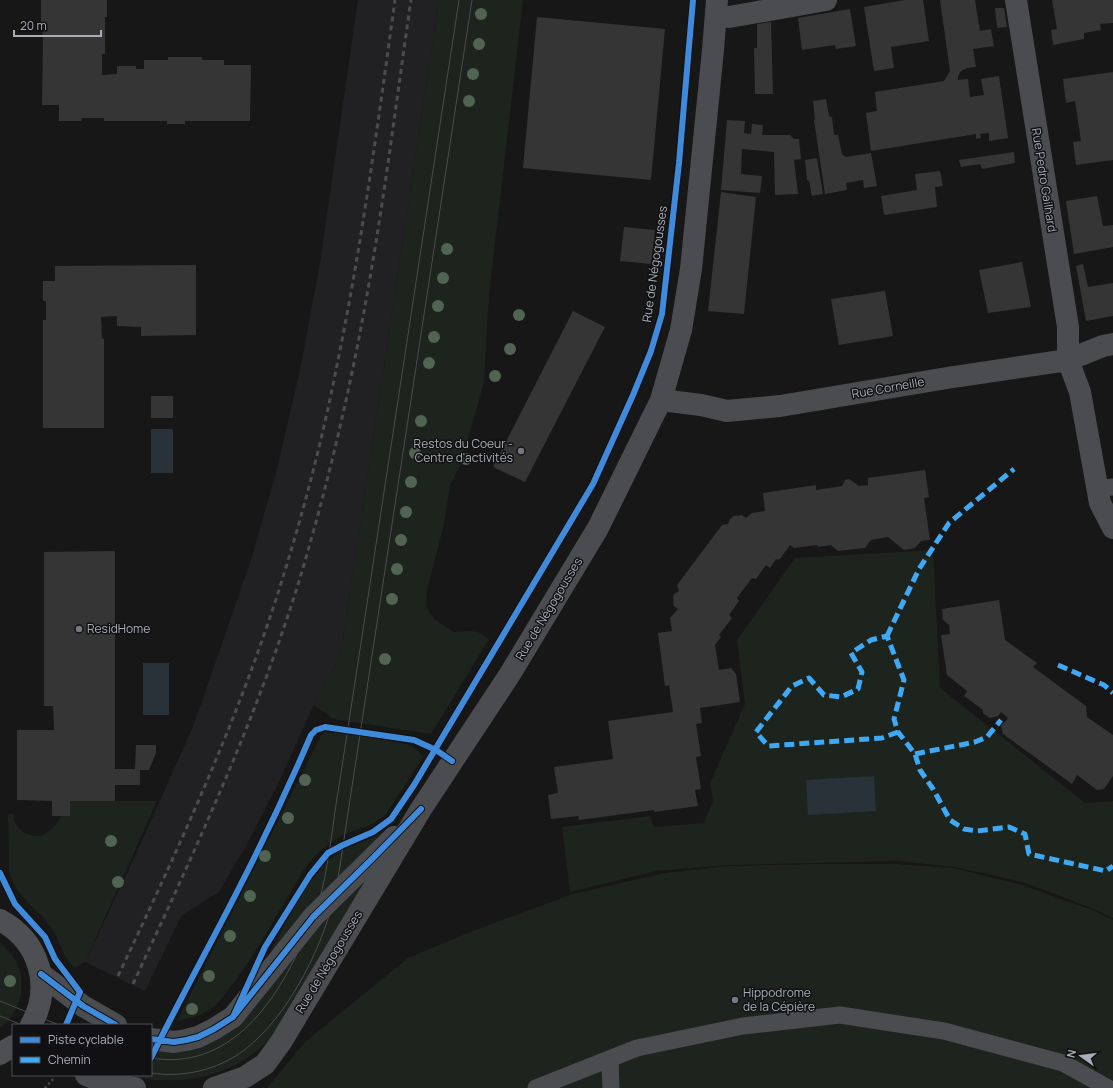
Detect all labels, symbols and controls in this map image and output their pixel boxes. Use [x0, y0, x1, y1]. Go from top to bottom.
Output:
scale bar [14, 12, 101, 38]
text: 20 m [20, 17, 47, 34]
street label: Rue Pedro Gailhard [1028, 127, 1061, 233]
street label: Rue de Négogousses [638, 205, 671, 323]
street label: Rue Corneille [850, 373, 926, 402]
place label: Restos du Coeur - Centre d'activités [414, 435, 513, 466]
marker: Restos du Coeur - Centre d'activités [516, 446, 526, 456]
street label: Rue de Négogousses [511, 554, 586, 663]
place label: ResidHome [87, 620, 150, 637]
marker: ResidHome [74, 624, 84, 634]
street label: Rue de Négogousses [291, 907, 366, 1016]
place label: Hippodrome de la Cépière [743, 984, 815, 1015]
marker: Hippodrome de la Cépière [730, 995, 740, 1005]
legend [12, 1024, 152, 1076]
text: Piste cyclable [48, 1031, 124, 1048]
north arrow [1061, 1036, 1101, 1076]
text: N [1063, 1048, 1079, 1059]
text: Chemin [48, 1051, 91, 1068]

